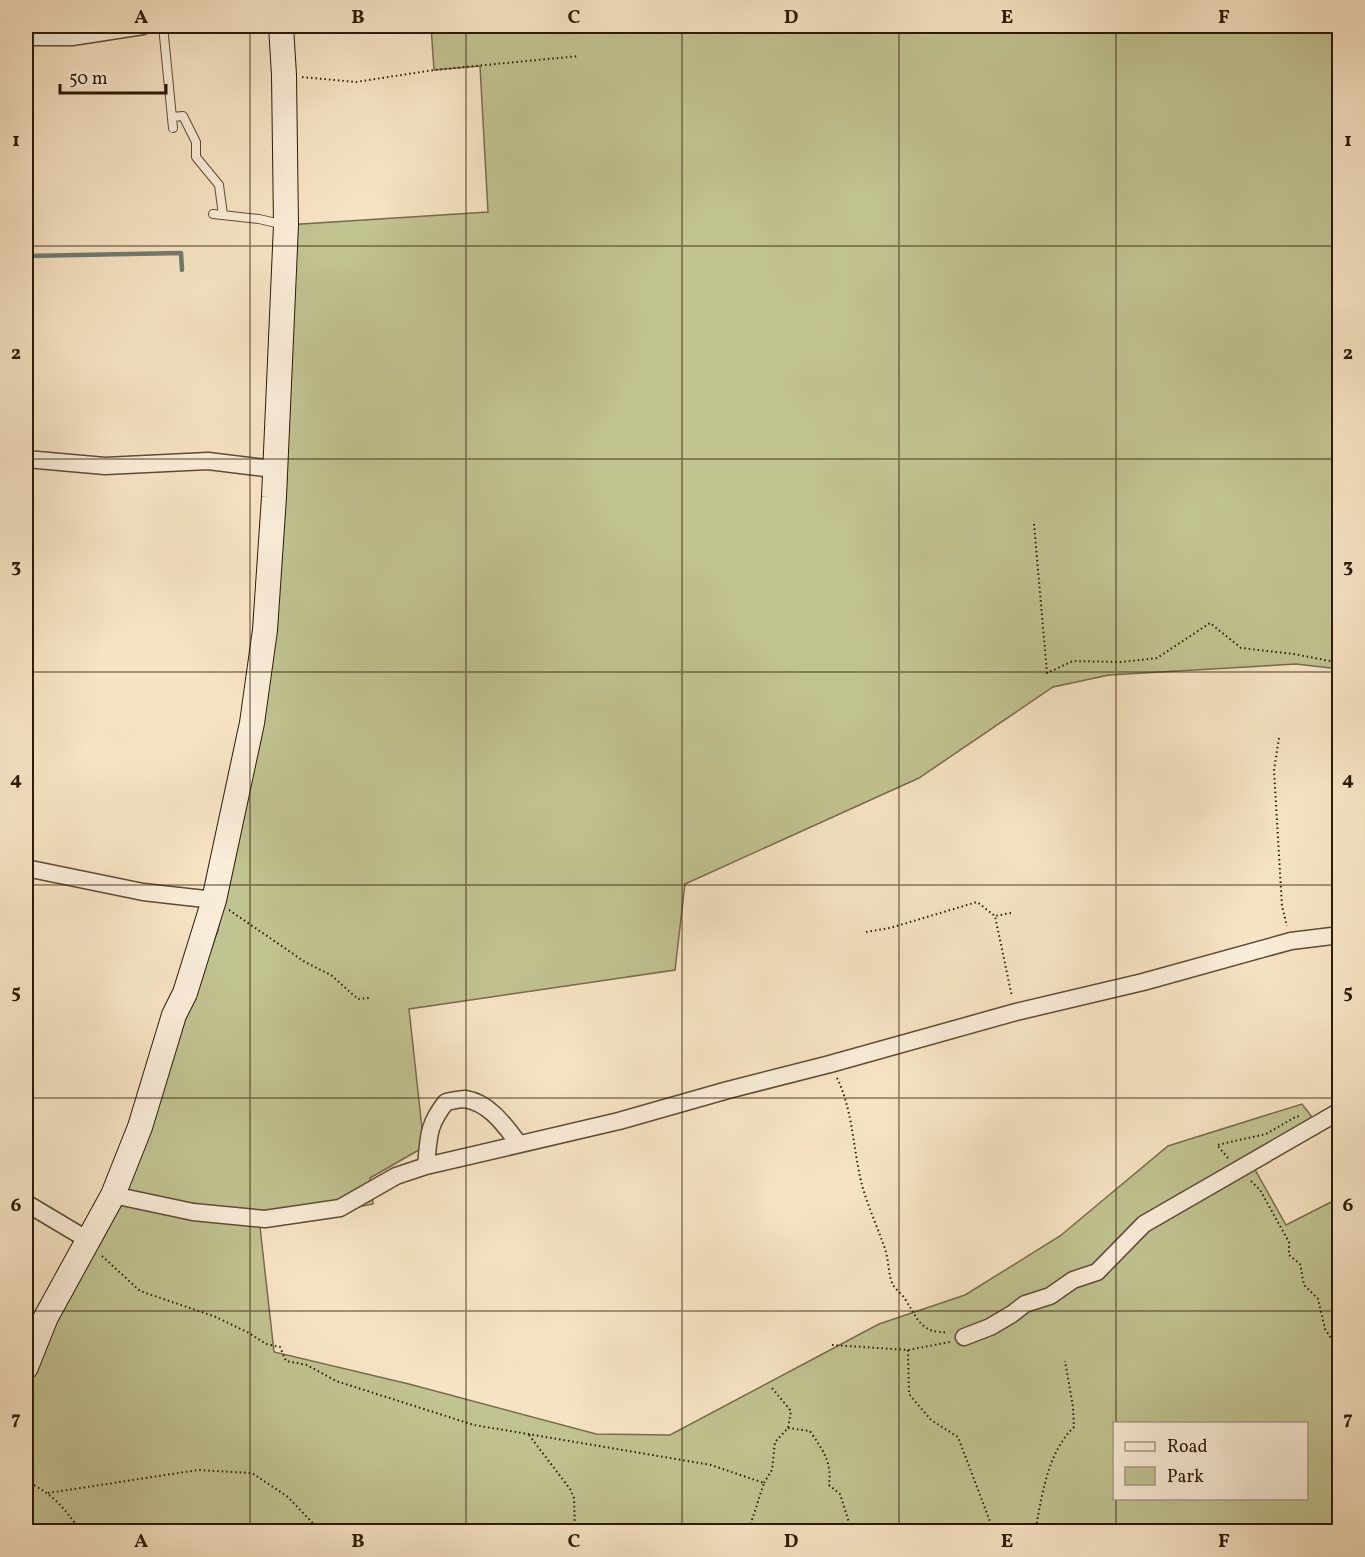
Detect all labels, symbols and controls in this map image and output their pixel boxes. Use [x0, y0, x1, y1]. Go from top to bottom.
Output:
text: A [134, 4, 148, 32]
text: B [351, 4, 365, 32]
text: C [568, 4, 581, 32]
text: D [784, 4, 798, 32]
text: E [1001, 4, 1013, 32]
text: F [1218, 4, 1230, 32]
scale bar [60, 57, 166, 95]
text: 50 m [69, 67, 108, 92]
text: 1 [12, 127, 20, 155]
text: 1 [1344, 127, 1352, 155]
text: 2 [11, 340, 21, 368]
text: 2 [1343, 340, 1353, 368]
text: 3 [11, 553, 21, 581]
text: 3 [1343, 553, 1353, 581]
text: 4 [10, 766, 22, 794]
text: 4 [1342, 766, 1354, 794]
text: 5 [11, 979, 21, 1007]
text: 5 [1343, 979, 1353, 1007]
text: 6 [11, 1192, 22, 1220]
text: 6 [1343, 1192, 1354, 1220]
text: 7 [11, 1405, 21, 1433]
text: 7 [1343, 1405, 1353, 1433]
legend [1113, 1422, 1308, 1500]
text: Road [1167, 1435, 1208, 1460]
text: Park [1167, 1465, 1204, 1490]
text: A [134, 1528, 148, 1556]
text: B [351, 1528, 365, 1556]
text: C [568, 1528, 581, 1556]
text: D [784, 1528, 798, 1556]
text: E [1001, 1528, 1013, 1556]
text: F [1218, 1528, 1230, 1556]

